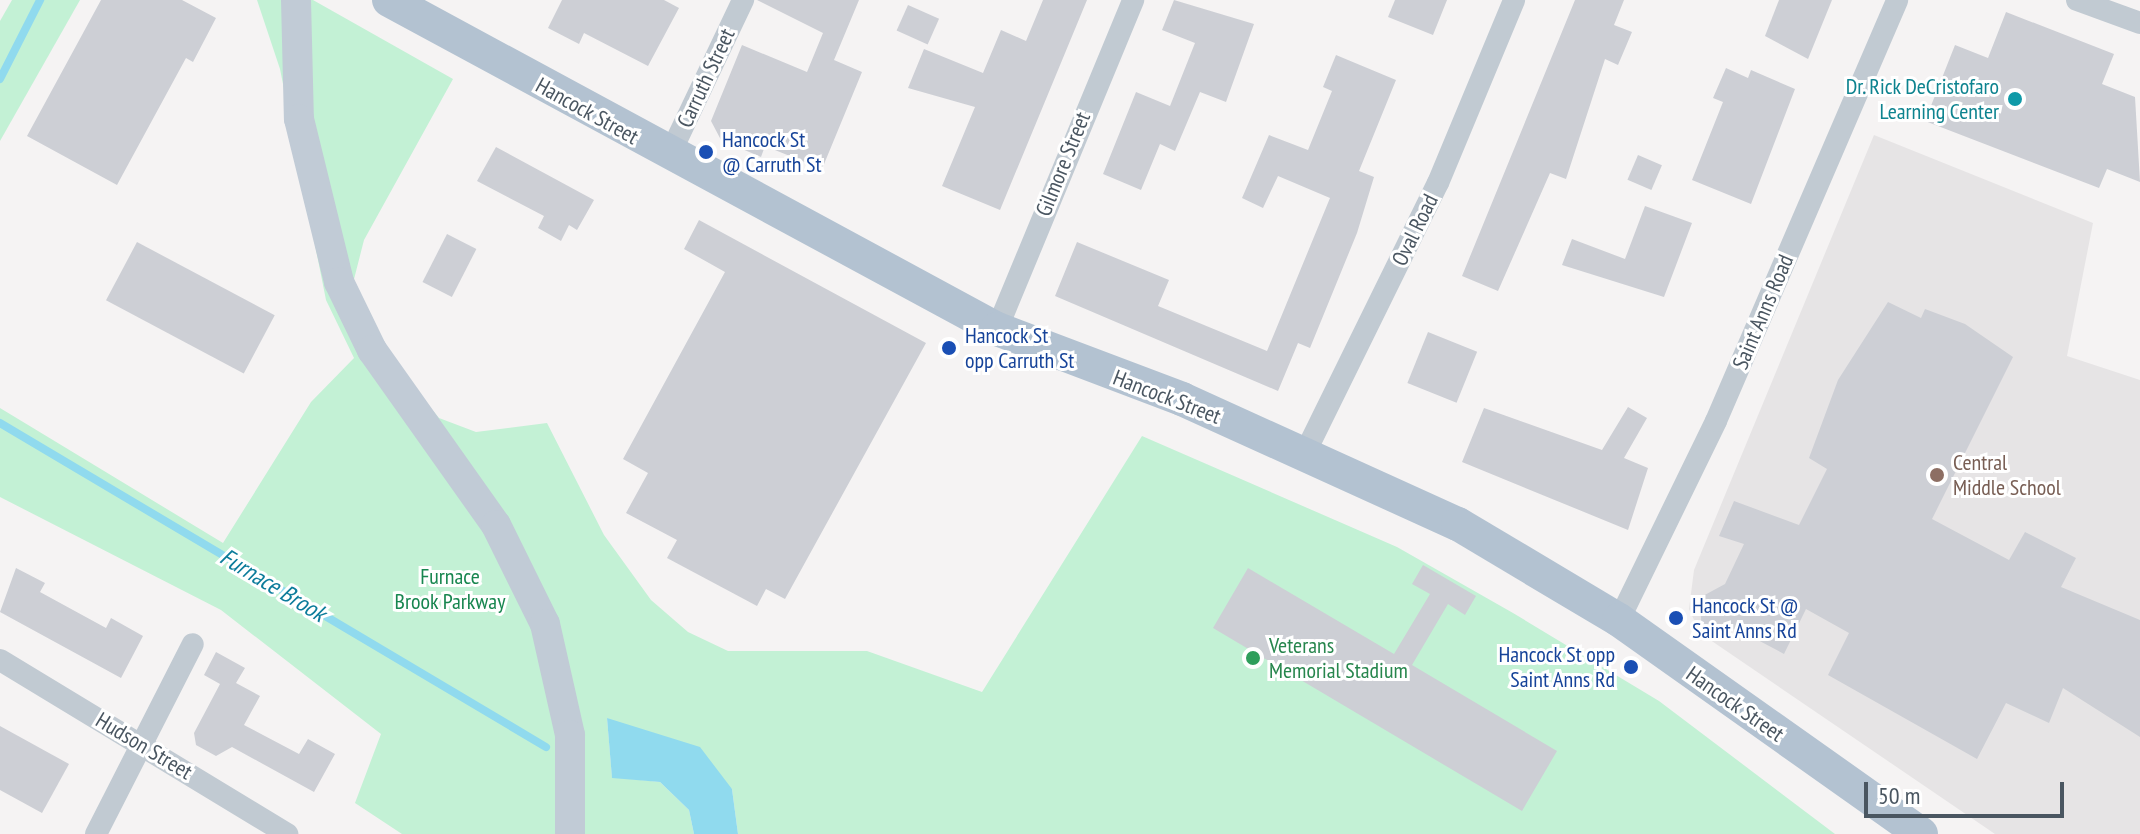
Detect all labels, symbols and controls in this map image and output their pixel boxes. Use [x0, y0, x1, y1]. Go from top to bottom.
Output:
street label: Carruth Street [672, 24, 740, 132]
street label: Hancock Street [531, 72, 643, 150]
place label: Dr. Rick DeCristofaro Learning Center [1844, 73, 1999, 124]
marker: Dr. Rick DeCristofaro Learning Center [2006, 90, 2024, 108]
street label: Gilmore Street [1030, 108, 1096, 220]
place label: Hancock St @ Carruth St [722, 126, 822, 178]
marker: Hancock St @ Carruth St [697, 143, 715, 161]
street label: Oval Road [1386, 190, 1444, 270]
street label: Saint Anns Road [1727, 250, 1799, 374]
place label: Hancock St opp Carruth St [965, 322, 1074, 374]
marker: Hancock St opp Carruth St [940, 339, 958, 357]
street label: Hancock Street [1109, 364, 1225, 430]
place label: Central Middle School [1953, 449, 2061, 500]
marker: Central Middle School [1928, 466, 1946, 484]
water label: Furnace Brook [215, 542, 331, 628]
park label: Furnace Brook Parkway [394, 563, 506, 614]
place label: Hancock St @ Saint Anns Rd [1692, 592, 1799, 644]
marker: Hancock St @ Saint Anns Rd [1667, 609, 1685, 627]
place label: Veterans Memorial Stadium [1269, 632, 1408, 684]
place label: Hancock St opp Saint Anns Rd [1498, 641, 1615, 692]
marker: Veterans Memorial Stadium [1244, 649, 1262, 667]
marker: Hancock St opp Saint Anns Rd [1622, 658, 1640, 676]
street label: Hancock Street [1681, 661, 1789, 747]
street label: Hudson Street [91, 707, 197, 785]
scale bar [1868, 766, 2068, 816]
text: 50 m [1878, 780, 1920, 811]

